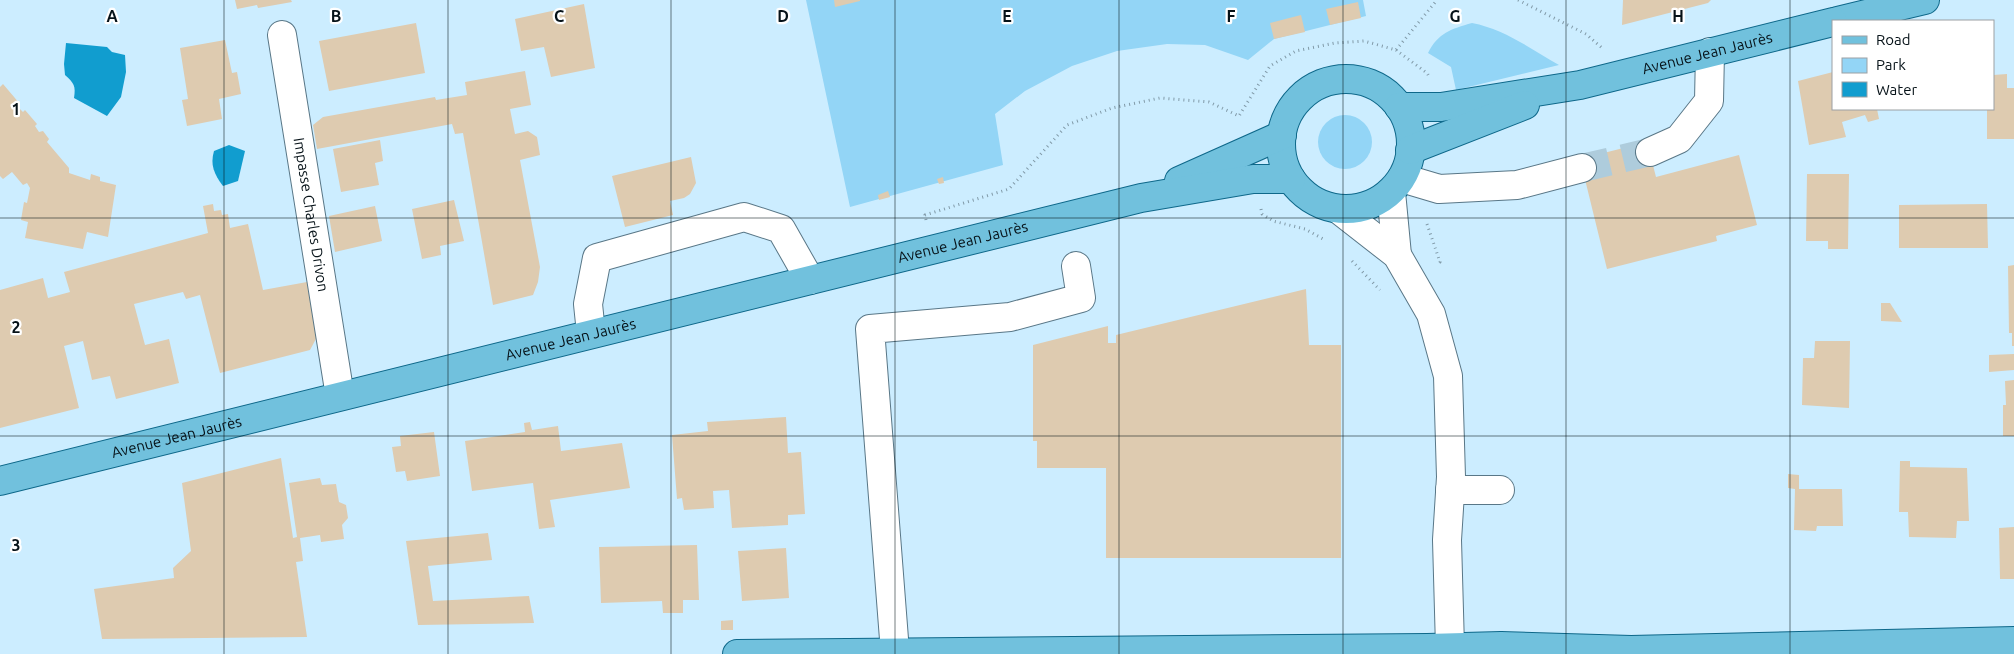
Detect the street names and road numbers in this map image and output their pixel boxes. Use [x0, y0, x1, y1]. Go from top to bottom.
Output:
street label: Avenue Jean Jaurès [1640, 28, 1774, 77]
street label: Impasse Charles Drivon [291, 136, 332, 293]
street label: Avenue Jean Jaurès [896, 217, 1030, 266]
street label: Avenue Jean Jaurès [504, 315, 637, 363]
street label: Avenue Jean Jaurès [110, 412, 243, 461]

